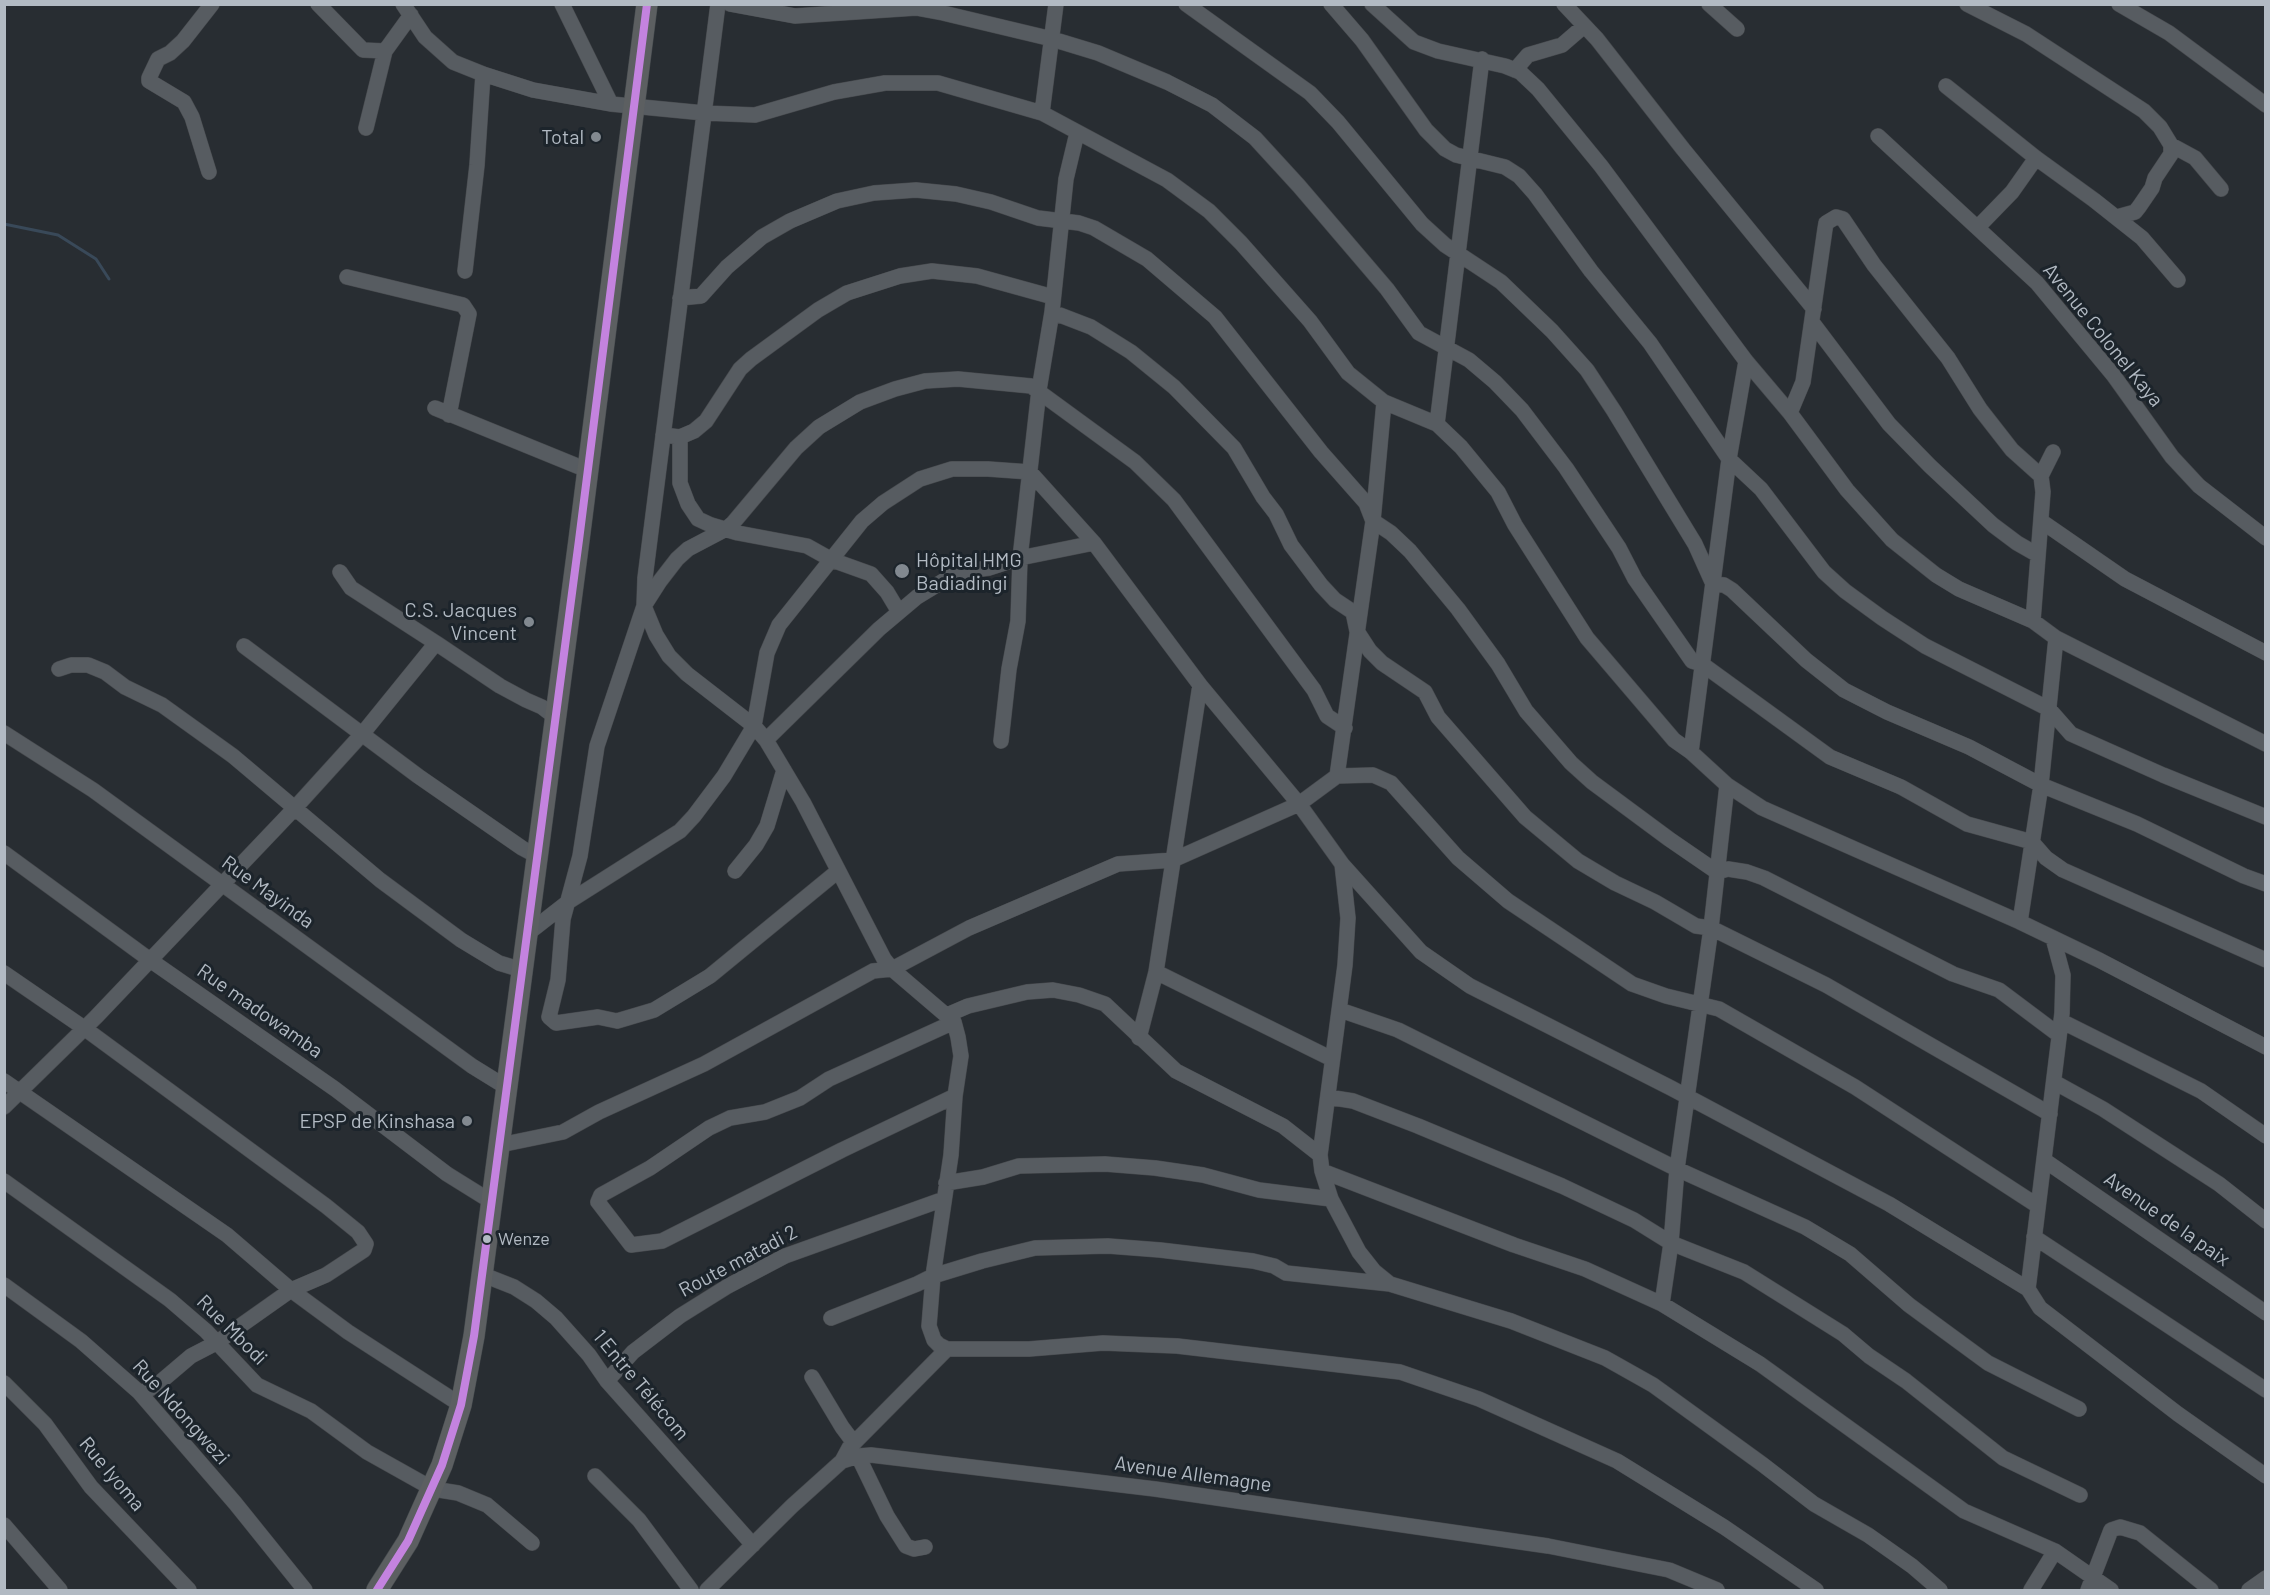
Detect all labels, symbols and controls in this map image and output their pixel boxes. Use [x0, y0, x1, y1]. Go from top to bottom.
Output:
place label: Total [541, 125, 584, 149]
marker: Total [589, 130, 603, 144]
street label: Avenue Colonel Kaya [2038, 258, 2168, 412]
place label: Hôpital HMG Badiadingi [916, 548, 1022, 595]
marker: Hôpital HMG Badiadingi [893, 562, 911, 580]
place label: C.S. Jacques Vincent [404, 598, 517, 645]
marker: C.S. Jacques Vincent [522, 615, 536, 629]
street label: Rue Mayinda [217, 851, 319, 933]
street label: Rue madowamba [193, 959, 327, 1063]
place label: EPSP de Kinshasa [299, 1109, 455, 1133]
marker: EPSP de Kinshasa [460, 1114, 474, 1128]
street label: Avenue de la paix [2100, 1167, 2234, 1271]
street label: Route matadi 2 [675, 1220, 801, 1302]
place label: Wenze [498, 1228, 550, 1250]
marker: Wenze [481, 1233, 493, 1245]
street label: Rue Mbodi [192, 1290, 272, 1370]
street label: 1 Entre Télécom [588, 1325, 694, 1445]
street label: Rue Ndongwezi [128, 1354, 234, 1470]
street label: Rue Iyoma [74, 1432, 150, 1516]
street label: Avenue Allemagne [1113, 1451, 1273, 1497]

